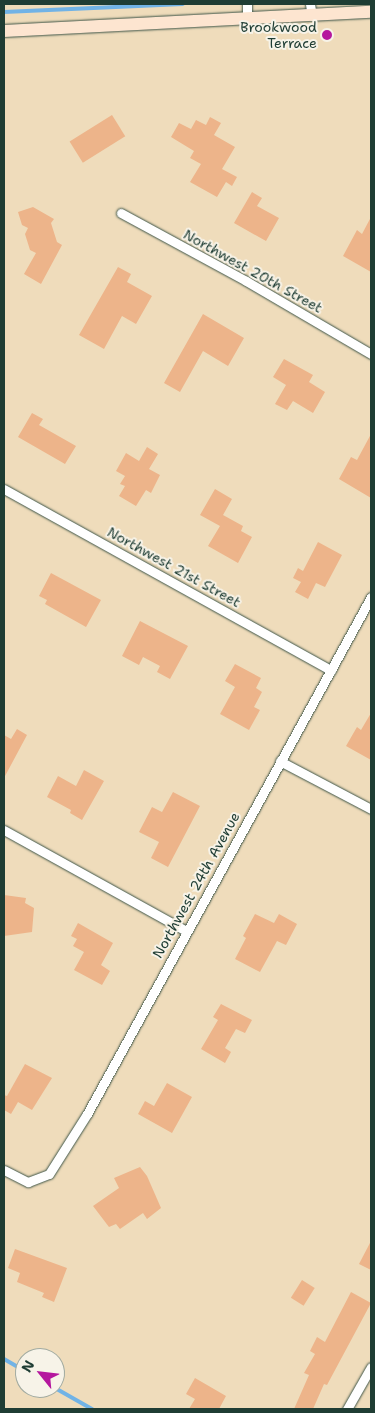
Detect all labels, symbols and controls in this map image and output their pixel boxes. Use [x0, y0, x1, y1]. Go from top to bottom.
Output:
place label: Brookwood Terrace [240, 19, 317, 52]
marker: Brookwood Terrace [321, 29, 333, 41]
street label: Northwest 20th Street [181, 226, 325, 316]
street label: Northwest 21st Street [104, 523, 244, 611]
street label: Northwest 24th Avenue [149, 809, 243, 961]
north arrow [15, 1348, 65, 1398]
text: N [17, 1357, 38, 1375]

